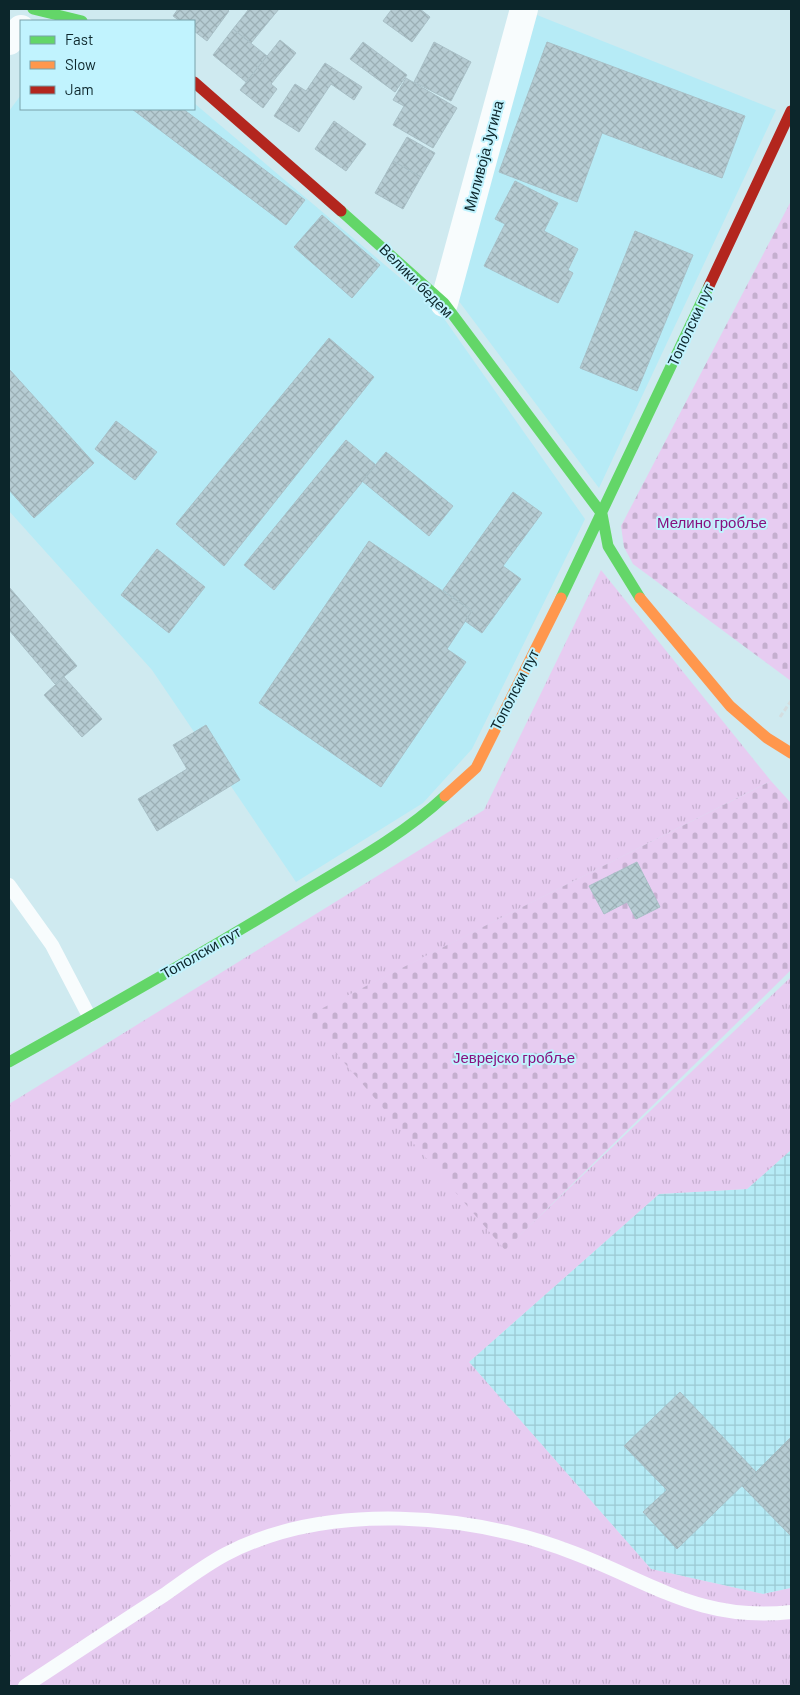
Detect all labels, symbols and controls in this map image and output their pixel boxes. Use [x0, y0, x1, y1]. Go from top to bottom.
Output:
legend [20, 20, 195, 110]
text: Fast [65, 30, 93, 48]
text: Slow [65, 55, 96, 73]
text: Jam [65, 80, 94, 98]
street label: Миливоја Југина [460, 98, 507, 213]
street label: Велики бедем [376, 240, 457, 321]
street label: Тополски пут [663, 280, 717, 369]
park label: Мелино гробље [657, 513, 767, 531]
street label: Тополски пут [486, 646, 542, 733]
street label: Тополски пут [157, 922, 244, 982]
park label: Јеврејско гробље [453, 1048, 575, 1066]

